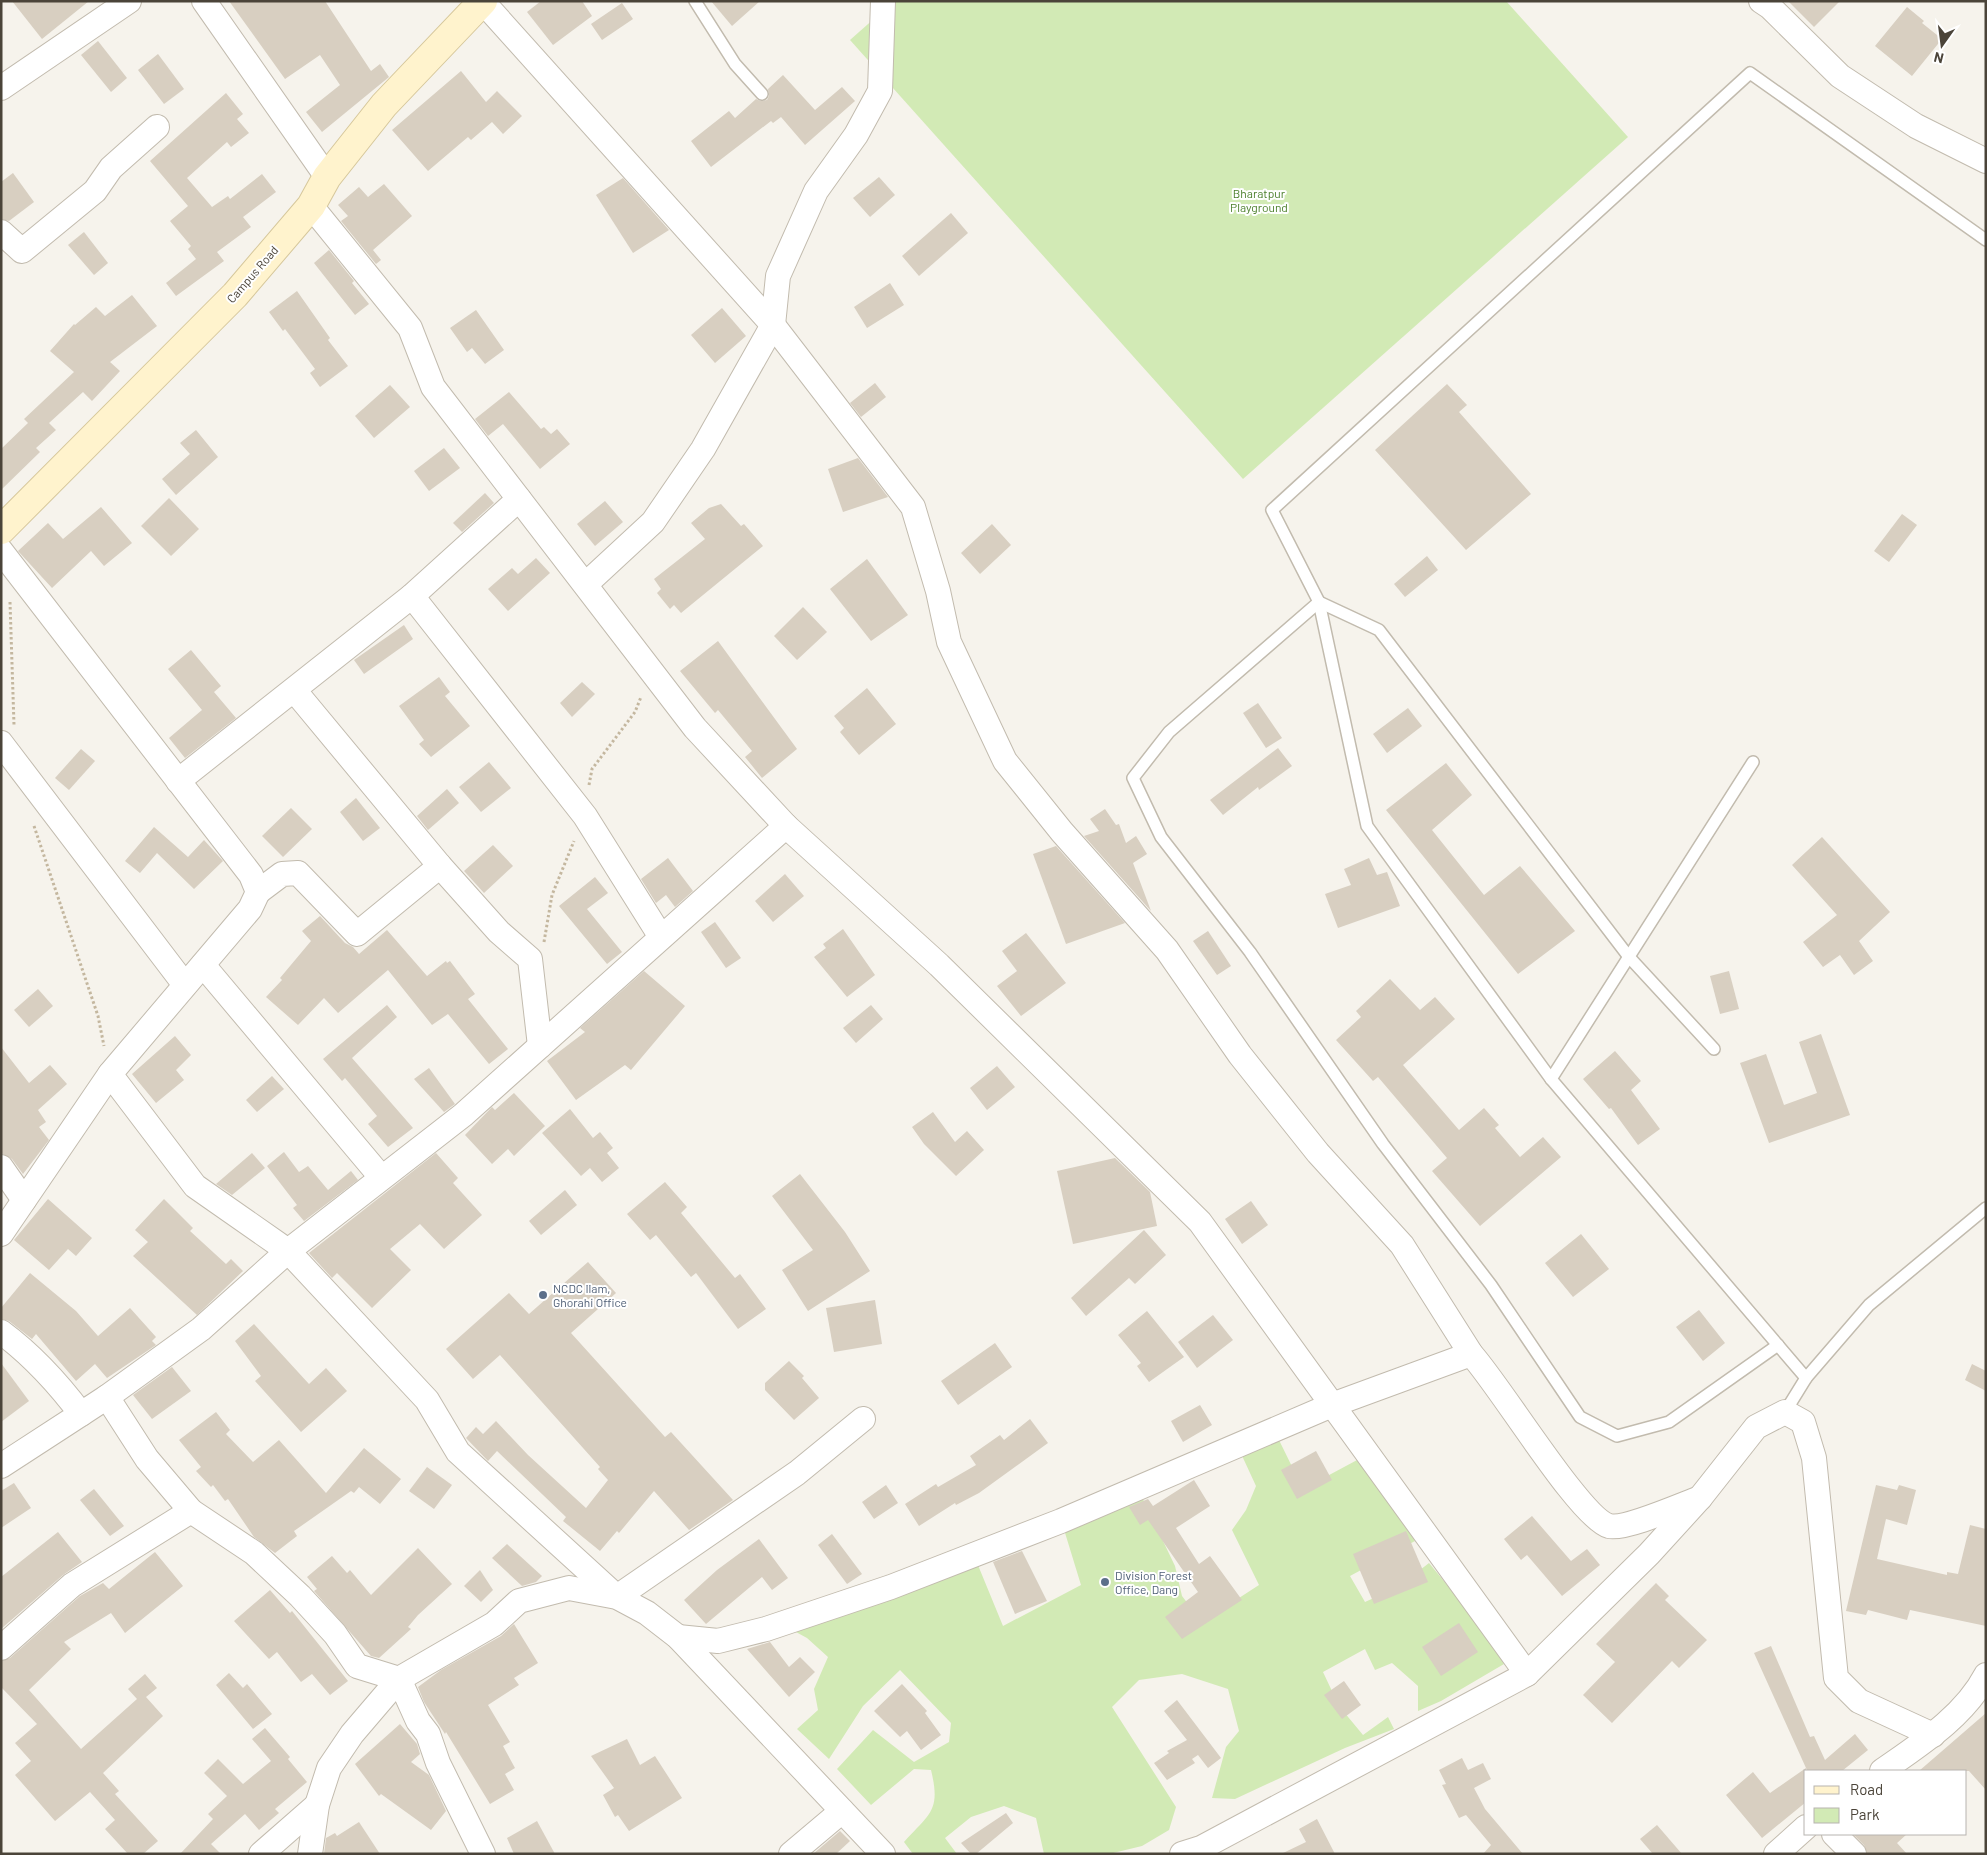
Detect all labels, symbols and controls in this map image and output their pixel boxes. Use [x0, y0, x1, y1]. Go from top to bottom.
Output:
north arrow [1917, 20, 1967, 70]
text: N [1932, 49, 1945, 67]
park label: Bharatpur Playground [1230, 186, 1288, 214]
street label: Campus Road [223, 243, 281, 305]
place label: NCDC Ilam, Ghorahi Office [553, 1281, 627, 1309]
marker: NCDC Ilam, Ghorahi Office [537, 1289, 549, 1301]
place label: Division Forest Office, Dang [1115, 1568, 1192, 1596]
marker: Division Forest Office, Dang [1099, 1576, 1111, 1588]
legend [1804, 1770, 1967, 1835]
text: Road [1850, 1780, 1883, 1798]
text: Park [1850, 1805, 1880, 1823]

